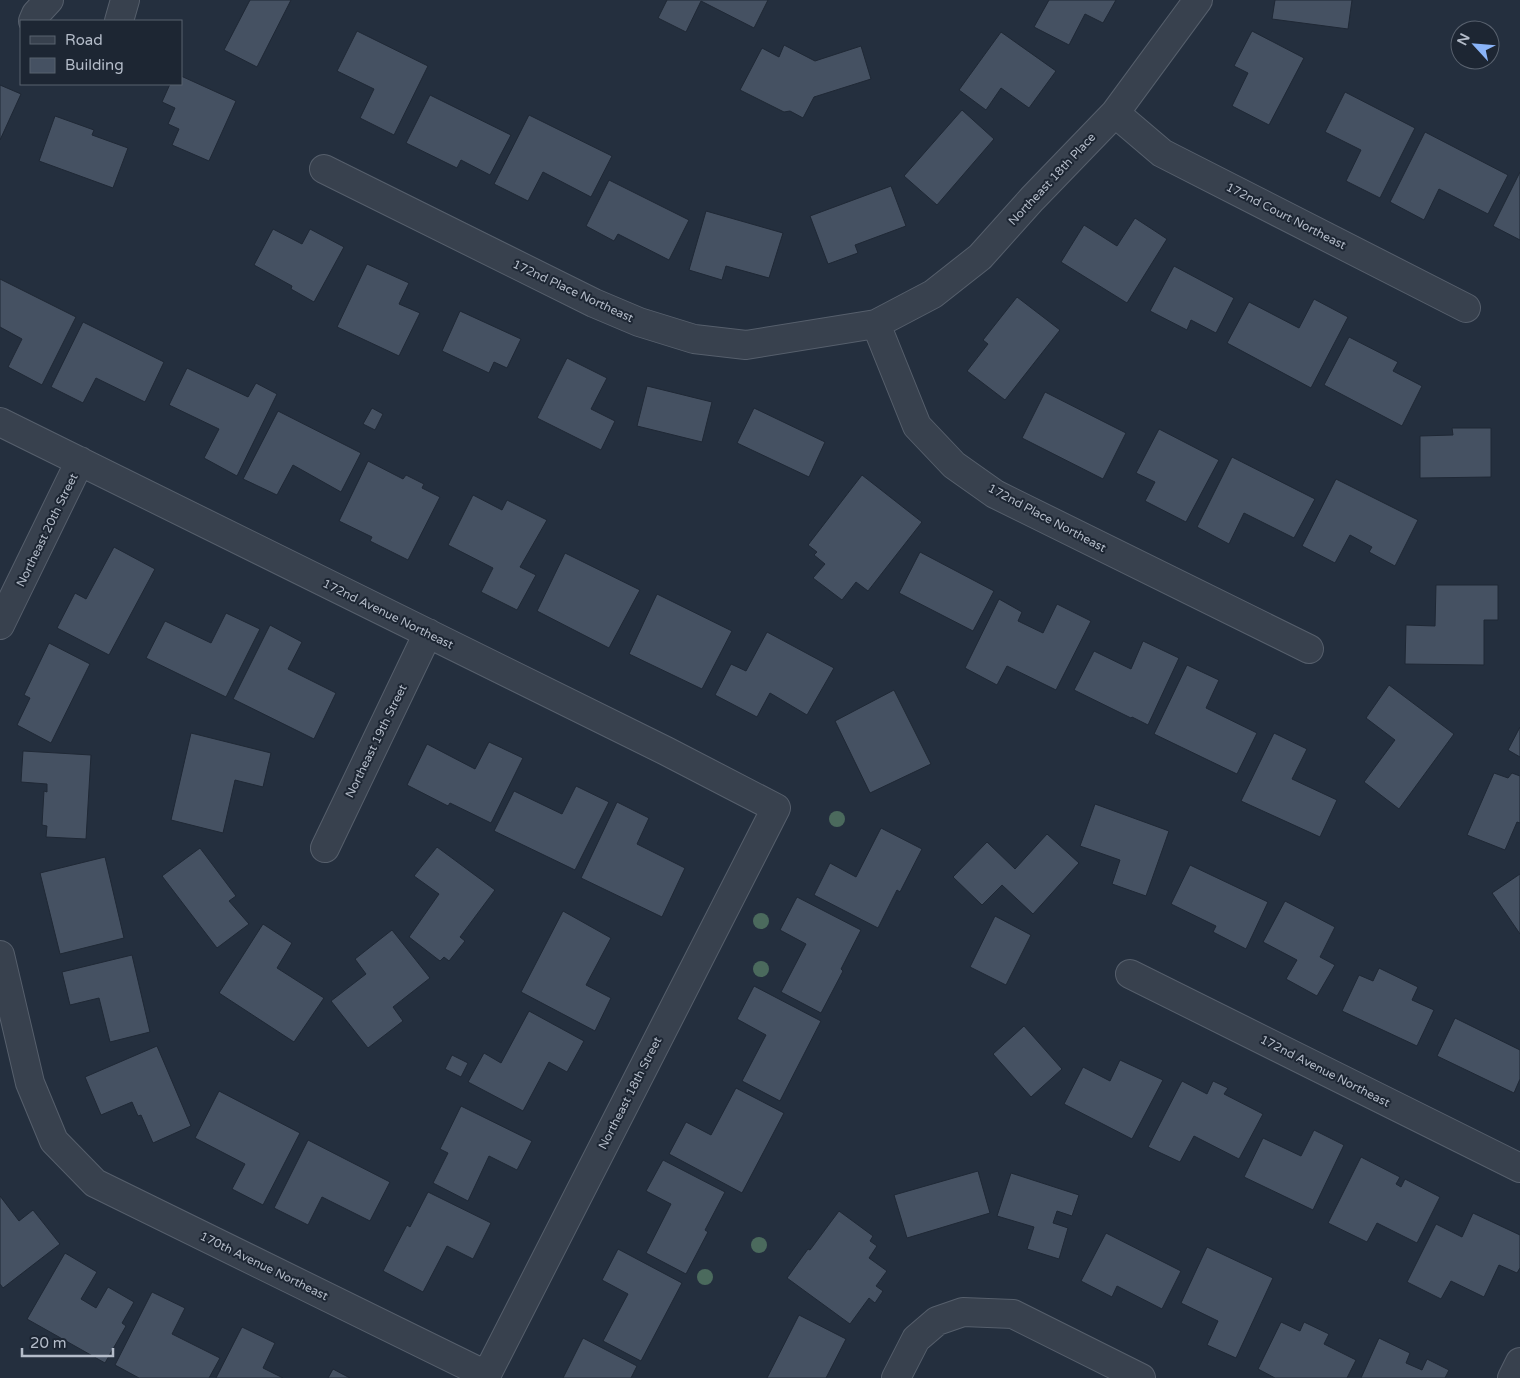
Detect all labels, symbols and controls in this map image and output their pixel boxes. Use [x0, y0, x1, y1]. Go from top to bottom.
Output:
legend [20, 20, 182, 85]
north arrow [1450, 20, 1500, 70]
text: Road [65, 31, 103, 49]
text: N [1454, 31, 1474, 48]
text: Building [65, 56, 124, 74]
street label: Northeast 18th Place [1006, 130, 1099, 228]
street label: 172nd Court Northeast [1224, 180, 1349, 253]
street label: 172nd Place Northeast [510, 257, 636, 325]
street label: Northeast 20th Street [13, 471, 81, 589]
street label: 172nd Place Northeast [986, 481, 1109, 555]
street label: 172nd Avenue Northeast [320, 576, 456, 652]
street label: Northeast 19th Street [342, 682, 410, 800]
street label: 172nd Avenue Northeast [1258, 1032, 1393, 1110]
street label: Northeast 18th Street [595, 1034, 665, 1152]
street label: 170th Avenue Northeast [198, 1229, 331, 1303]
scale bar [22, 1326, 114, 1358]
text: 20 m [30, 1334, 67, 1352]

